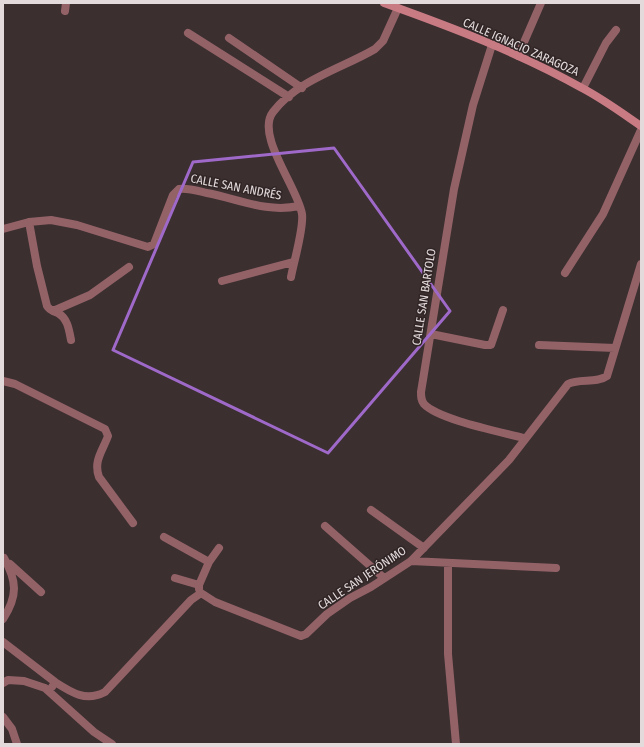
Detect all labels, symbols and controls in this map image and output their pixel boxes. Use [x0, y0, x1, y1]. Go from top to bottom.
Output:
street label: CALLE IGNACIO ZARAGOZA [461, 15, 582, 79]
street label: CALLE SAN ANDRÉS [189, 170, 283, 203]
street label: CALLE SAN BARTOLO [409, 248, 439, 346]
street label: CALLE SAN JERÓNIMO [315, 543, 409, 613]

